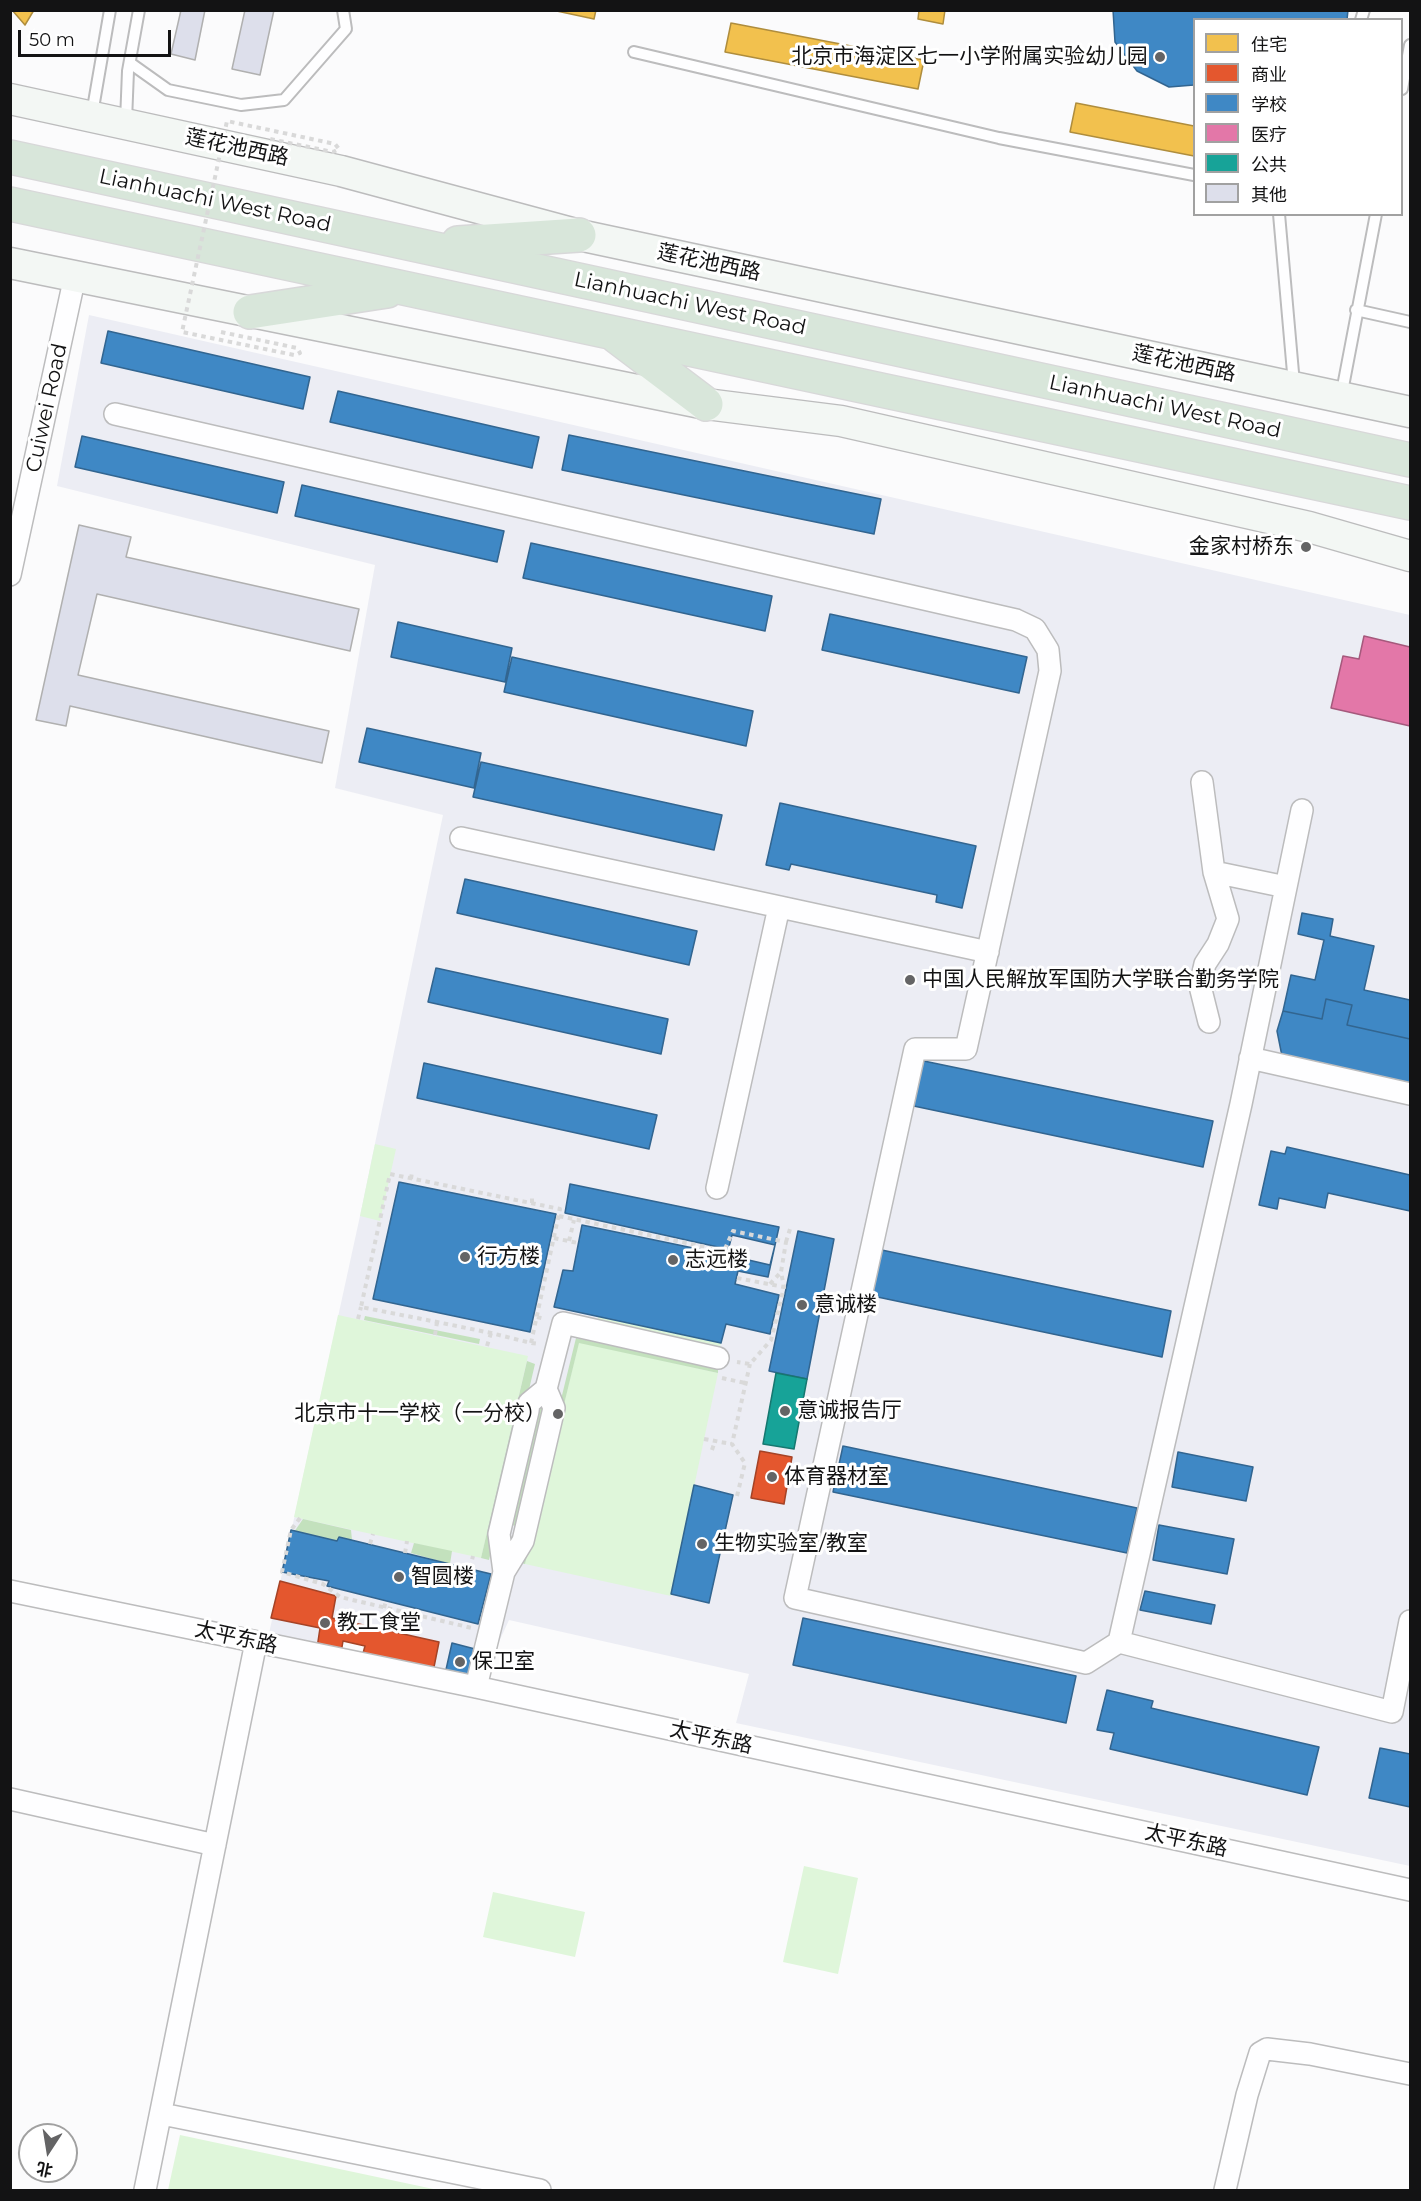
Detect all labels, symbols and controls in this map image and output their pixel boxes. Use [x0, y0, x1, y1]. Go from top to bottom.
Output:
scale bar [21, 18, 174, 56]
legend [1193, 18, 1403, 216]
text: 50 m [29, 29, 75, 51]
text: 住宅 [1251, 34, 1287, 56]
place label: 北京市海淀区七一小学附属实验幼儿园 [791, 44, 1148, 70]
marker: 北京市海淀区七一小学附属实验幼儿园 [1153, 50, 1167, 64]
text: 商业 [1251, 64, 1287, 86]
text: 学校 [1251, 94, 1287, 116]
text: 医疗 [1251, 124, 1287, 146]
street label: 莲花池西路 [183, 125, 291, 171]
text: 公共 [1251, 154, 1287, 176]
street label: Lianhuachi West Road [97, 164, 333, 238]
text: 其他 [1251, 184, 1287, 206]
street label: 莲花池西路 [655, 240, 763, 286]
street label: Lianhuachi West Road [572, 267, 808, 341]
street label: Cuiwei Road [21, 341, 73, 475]
street label: 莲花池西路 [1130, 341, 1238, 387]
street label: Lianhuachi West Road [1047, 370, 1283, 444]
place label: 金家村桥东 [1189, 534, 1294, 560]
marker: 金家村桥东 [1299, 540, 1313, 554]
place label: 中国人民解放军国防大学联合勤务学院 [922, 967, 1279, 993]
marker: 中国人民解放军国防大学联合勤务学院 [903, 973, 917, 987]
place label: 行方楼 [477, 1244, 540, 1270]
place label: 志远楼 [685, 1247, 748, 1273]
marker: 行方楼 [458, 1250, 472, 1264]
marker: 志远楼 [666, 1253, 680, 1267]
place label: 意诚楼 [814, 1292, 877, 1318]
marker: 意诚楼 [795, 1298, 809, 1312]
place label: 意诚报告厅 [797, 1398, 902, 1424]
place label: 北京市十一学校（一分校） [294, 1401, 546, 1427]
marker: 意诚报告厅 [778, 1404, 792, 1418]
marker: 北京市十一学校（一分校） [551, 1407, 565, 1421]
place label: 体育器材室 [784, 1464, 889, 1490]
marker: 体育器材室 [765, 1470, 779, 1484]
place label: 生物实验室/教室 [714, 1531, 868, 1557]
marker: 生物实验室/教室 [695, 1537, 709, 1551]
place label: 智圆楼 [411, 1564, 474, 1590]
marker: 智圆楼 [392, 1570, 406, 1584]
place label: 教工食堂 [337, 1610, 421, 1636]
marker: 教工食堂 [318, 1616, 332, 1630]
street label: 太平东路 [192, 1617, 280, 1659]
place label: 保卫室 [472, 1649, 535, 1675]
marker: 保卫室 [453, 1655, 467, 1669]
street label: 太平东路 [667, 1717, 755, 1759]
street label: 太平东路 [1142, 1820, 1230, 1862]
north arrow [18, 2123, 78, 2183]
text: 北 [35, 2158, 54, 2180]

